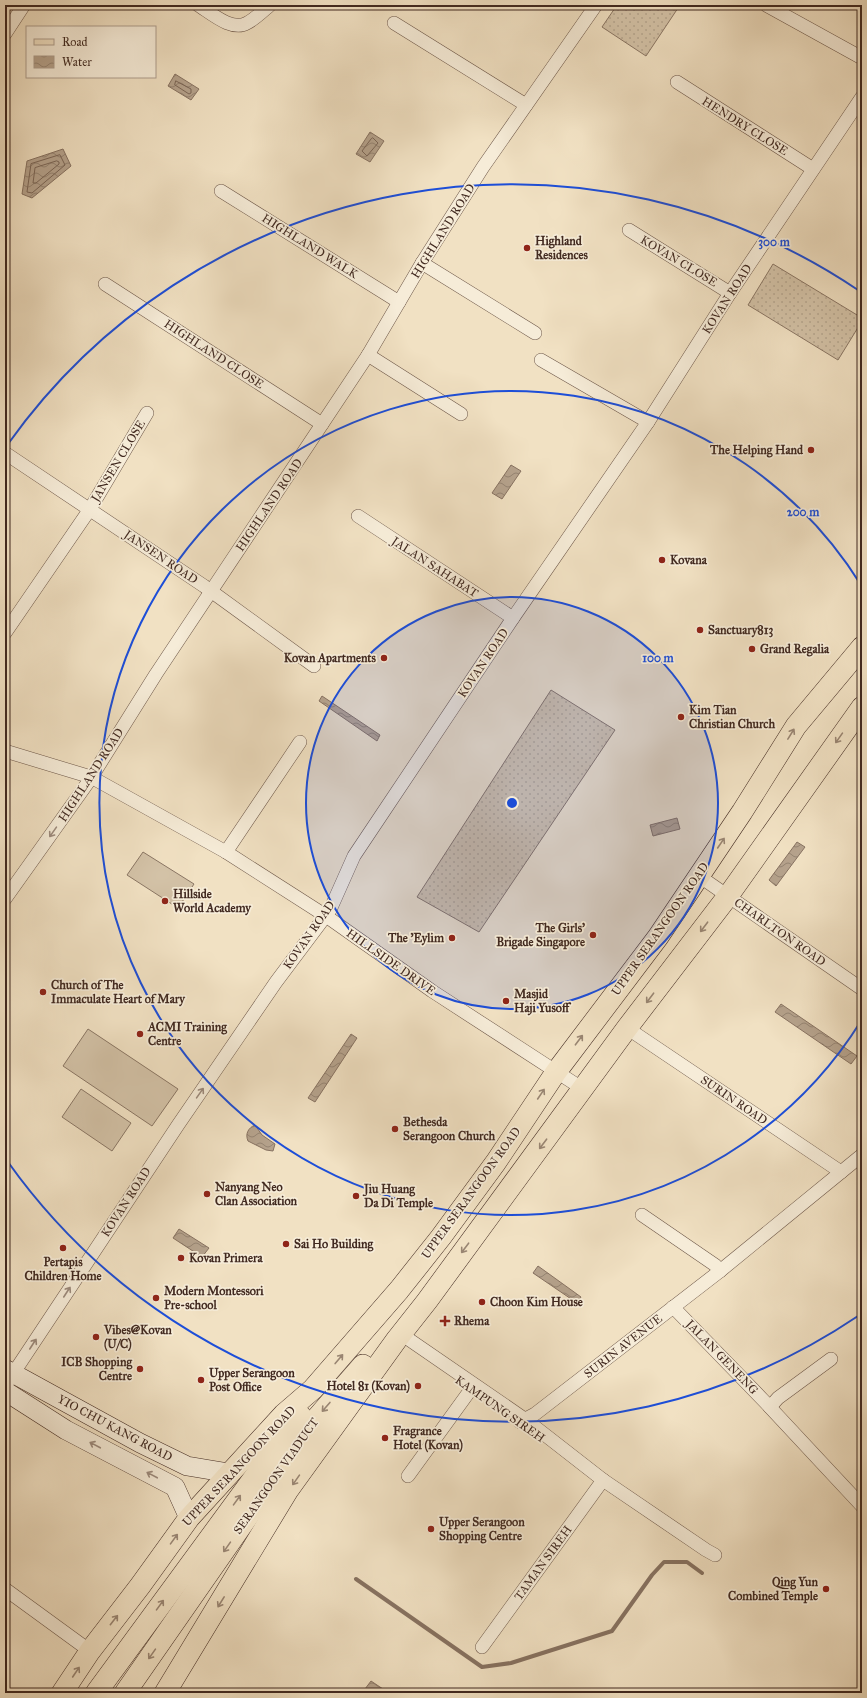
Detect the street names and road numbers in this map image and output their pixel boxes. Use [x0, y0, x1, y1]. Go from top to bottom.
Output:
street label: HENDRY CLOSE [699, 94, 791, 158]
street label: HIGHLAND ROAD [408, 181, 478, 281]
street label: HIGHLAND WALK [259, 211, 361, 281]
street label: KOVAN CLOSE [638, 233, 720, 290]
street label: KOVAN ROAD [699, 262, 755, 336]
street label: HIGHLAND CLOSE [162, 317, 267, 392]
street label: JANSEN CLOSE [87, 417, 149, 507]
street label: HIGHLAND ROAD [233, 456, 305, 554]
street label: JANSEN ROAD [119, 526, 201, 588]
street label: JALAN SAHABAT [387, 533, 481, 601]
street label: KOVAN ROAD [455, 626, 511, 700]
street label: HIGHLAND ROAD [56, 726, 126, 824]
street label: UPPER SERANGOON ROAD [609, 860, 711, 998]
street label: CHARLTON ROAD [732, 895, 828, 969]
street label: KOVAN ROAD [280, 898, 338, 972]
street label: HILLSIDE DRIVE [344, 926, 439, 998]
street label: SURIN ROAD [698, 1073, 770, 1127]
street label: UPPER SERANGOON ROAD [419, 1124, 523, 1262]
street label: KOVAN ROAD [98, 1165, 154, 1239]
street label: SURIN AVENUE [581, 1311, 665, 1381]
street label: JALAN GENENG [681, 1316, 761, 1398]
street label: KAMPUNG SIREH [452, 1373, 548, 1445]
street label: YIO CHU KANG ROAD [55, 1392, 175, 1464]
street label: UPPER SERANGOON ROAD [180, 1403, 298, 1529]
street label: SERANGOON VIADUCT [231, 1415, 321, 1537]
street label: TAMAN SIREH [511, 1523, 575, 1603]

